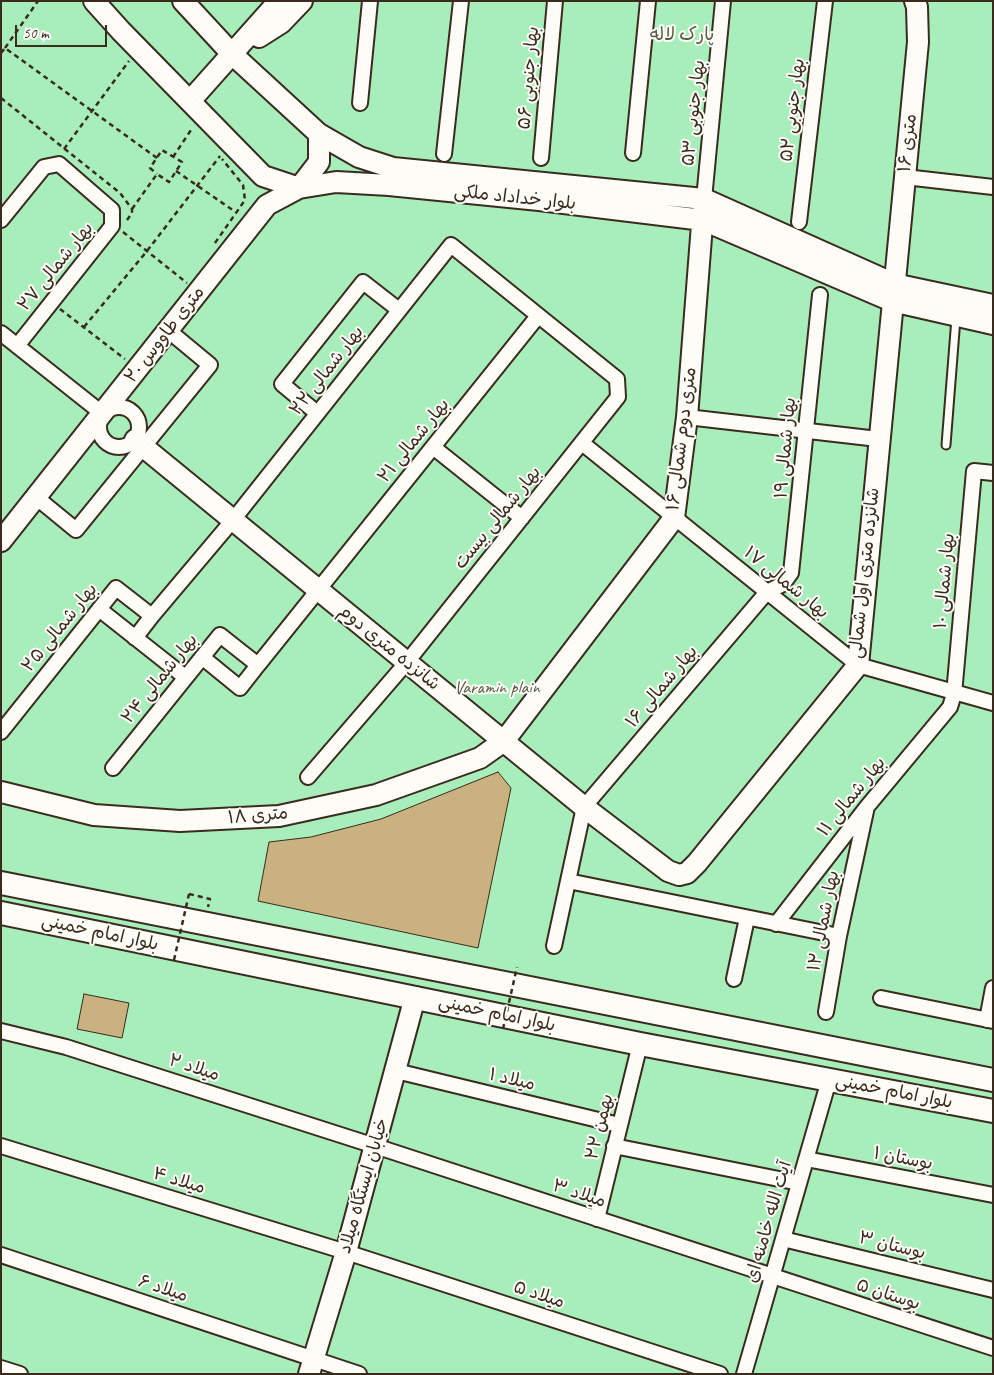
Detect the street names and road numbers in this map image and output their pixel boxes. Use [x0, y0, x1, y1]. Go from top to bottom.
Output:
street label: بهار جنوبی ۵۶ [514, 26, 544, 130]
street label: بهار جنوبی ۵۲ [776, 57, 810, 163]
street label: بهار جنوبی ۵۳ [678, 59, 710, 167]
street label: ۱۶ متری [894, 113, 922, 173]
street label: بلوار خداداد ملکی [453, 181, 577, 215]
street label: بهار شمالی ۲۷ [13, 218, 99, 316]
street label: ۲۰ متری طاووس [120, 282, 210, 388]
street label: بهار شمالی ۲۲ [285, 322, 369, 420]
street label: ۱۶ متری دوم شمالی [662, 366, 702, 512]
street label: بهار شمالی ۲۱ [373, 394, 455, 488]
street label: بهار شمالی ۱۹ [771, 397, 801, 499]
street label: بهار شمالی بیست [450, 462, 546, 574]
street label: شانزده متری اول شمالی [845, 486, 885, 660]
street label: بهار شمالی ۱۰ [930, 532, 960, 630]
street label: بهار شمالی ۱۷ [739, 542, 833, 624]
street label: بهار شمالی ۲۵ [18, 579, 102, 677]
street label: شانزده متری دوم [334, 600, 444, 696]
street label: بهار شمالی ۲۴ [117, 630, 203, 728]
street label: بهار شمالی ۱۶ [621, 641, 703, 733]
street label: بهار شمالی ۱۱ [813, 753, 891, 841]
street label: ۱۸ متری [227, 803, 289, 829]
street label: بهار شمالی ۱۲ [804, 869, 844, 973]
street label: بلوار امام خمینی [40, 910, 160, 956]
street label: بلوار امام خمینی [437, 991, 557, 1037]
street label: میلاد ۲ [166, 1050, 222, 1086]
street label: میلاد ۱ [487, 1064, 537, 1096]
street label: بلوار امام خمینی [834, 1070, 954, 1114]
street label: ۲۲ بهمن [581, 1092, 619, 1162]
street label: خیابان ایستگاه میلاد [334, 1116, 394, 1256]
street label: بوستان ۱ [871, 1143, 935, 1175]
street label: آیت الله خامنه ای [741, 1159, 797, 1285]
street label: میلاد ۴ [150, 1163, 208, 1199]
street label: میلاد ۳ [550, 1175, 608, 1213]
street label: بوستان ۳ [856, 1227, 928, 1265]
street label: میلاد ۶ [135, 1271, 191, 1307]
street label: بوستان ۵ [853, 1275, 923, 1315]
street label: میلاد ۵ [511, 1277, 567, 1313]

